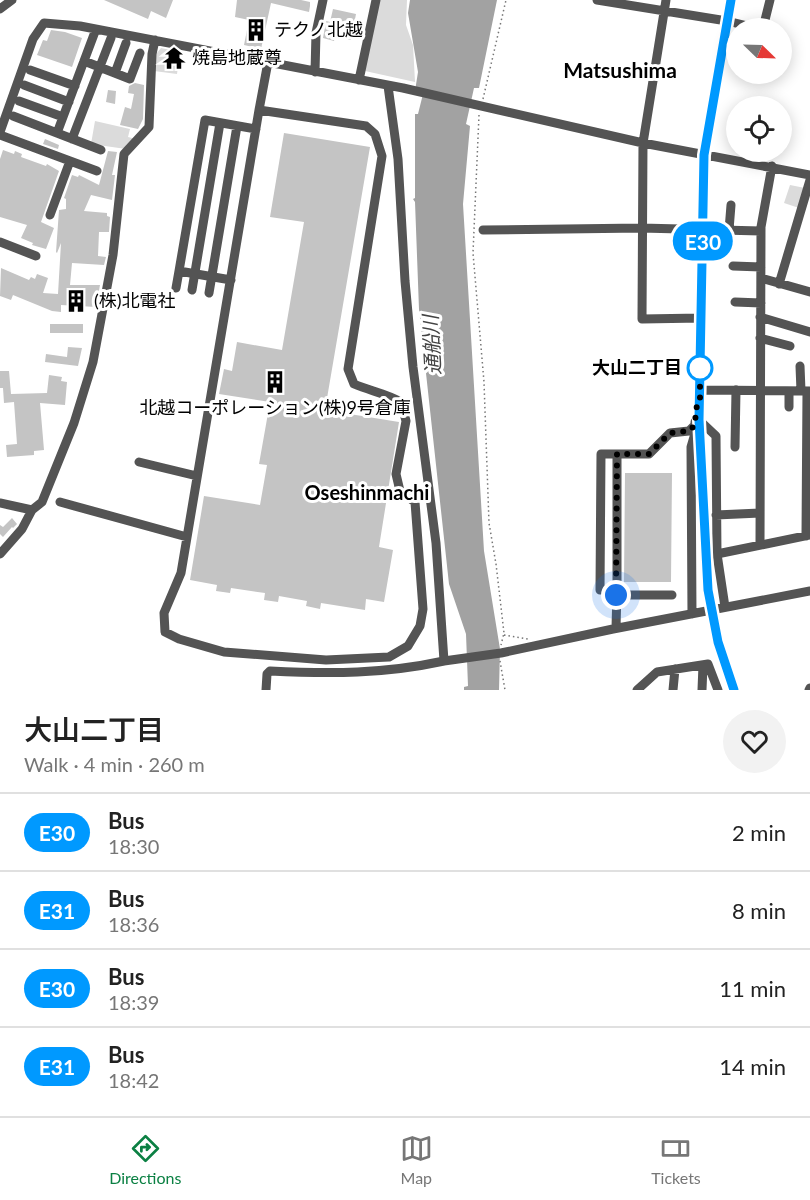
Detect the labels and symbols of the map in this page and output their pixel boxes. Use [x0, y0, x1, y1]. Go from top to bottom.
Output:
building icon: テクノ北越 [243, 17, 269, 43]
place label: テクノ北越 [274, 18, 363, 40]
north arrow [726, 18, 792, 84]
temple icon: 焼島地蔵尊 [161, 45, 187, 71]
place label: 焼島地蔵尊 [192, 46, 282, 68]
district label: Matsushima [563, 57, 677, 82]
line badge: E30 [668, 222, 738, 260]
building icon: (株)北電社 [63, 288, 89, 314]
place label: (株)北電社 [94, 289, 176, 311]
water label: 通船川 [417, 312, 445, 376]
marker: 大山二丁目 [687, 355, 713, 381]
place label: 大山二丁目 [592, 356, 682, 378]
building icon: 北越コーポレーション(株)9号倉庫 [262, 369, 288, 395]
place label: 北越コーポレーション(株)9号倉庫 [139, 396, 411, 418]
district label: Oseshinmachi [305, 480, 429, 504]
your location [601, 580, 631, 610]

